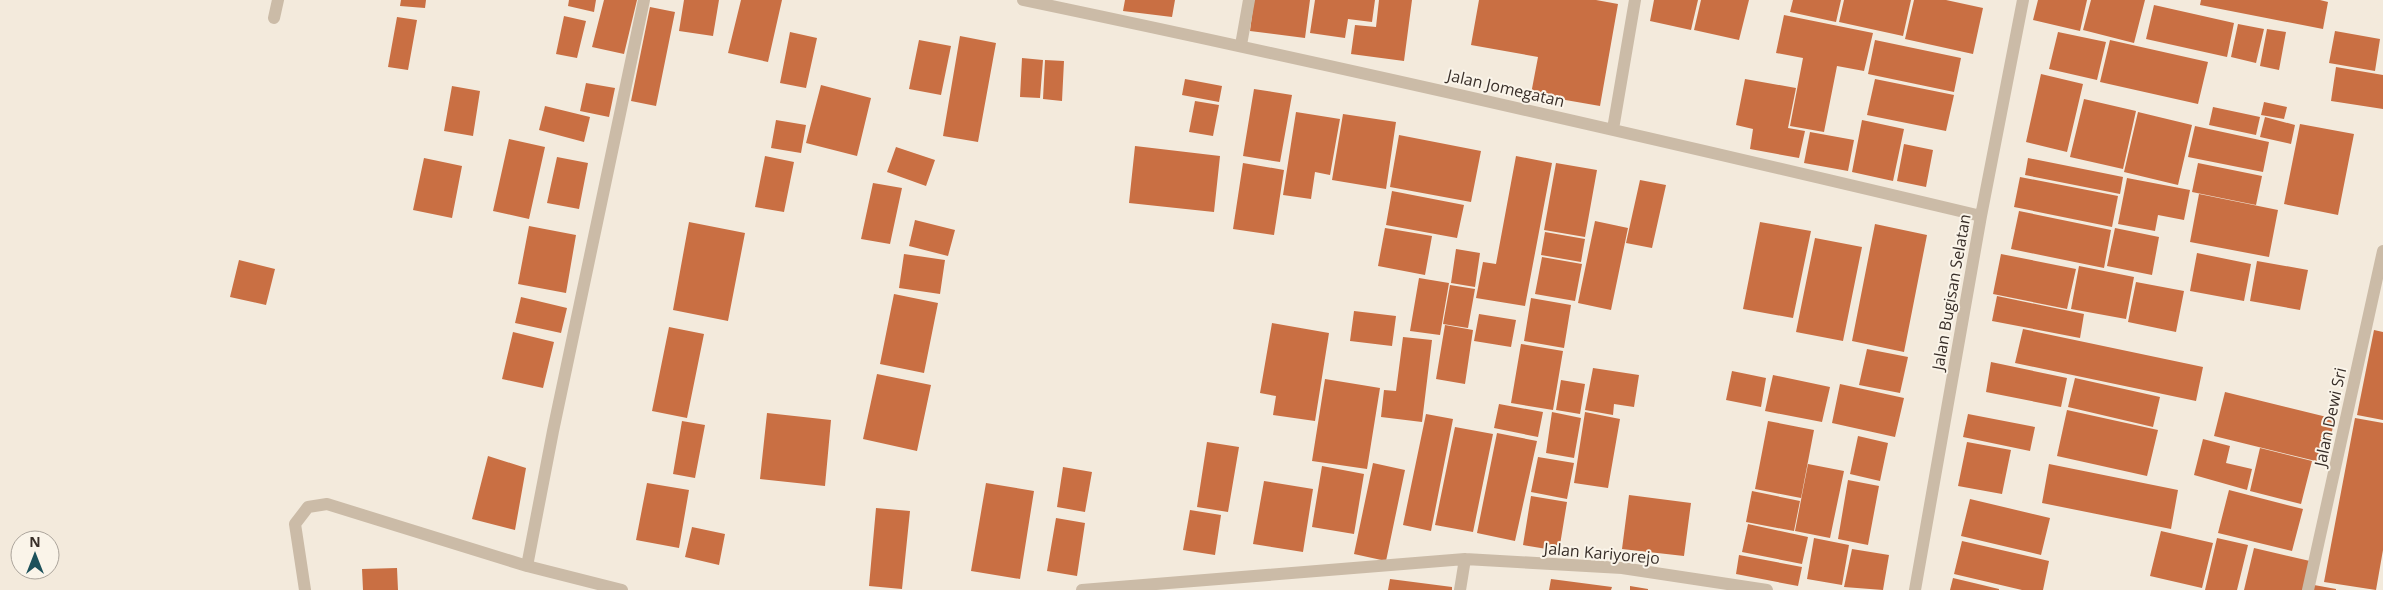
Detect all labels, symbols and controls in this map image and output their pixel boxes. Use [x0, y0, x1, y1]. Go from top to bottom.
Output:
street label: Jalan Jomegatan [1443, 63, 1567, 112]
street label: Jalan Bugisan Selatan [1926, 212, 1976, 374]
street label: Jalan Dewi Sri [2308, 365, 2351, 470]
north arrow [10, 530, 60, 580]
text: N [29, 532, 41, 551]
street label: Jalan Kariyorejo [1541, 537, 1661, 569]

